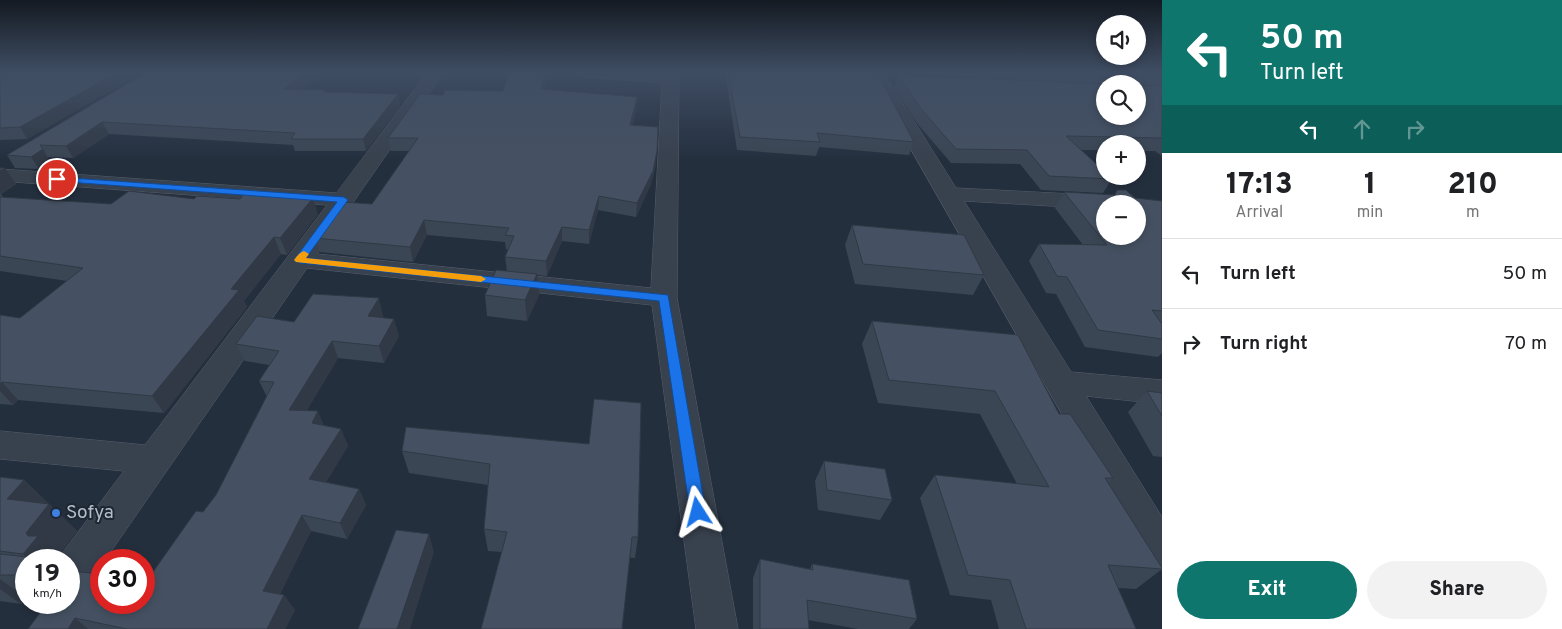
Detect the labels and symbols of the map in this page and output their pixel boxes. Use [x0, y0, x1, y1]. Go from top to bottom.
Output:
pin [36, 158, 78, 200]
position arrow [671, 485, 723, 537]
place label: Sofya [66, 501, 114, 525]
marker: Sofya [50, 507, 62, 519]
speed limit sign: 30 [90, 549, 155, 614]

